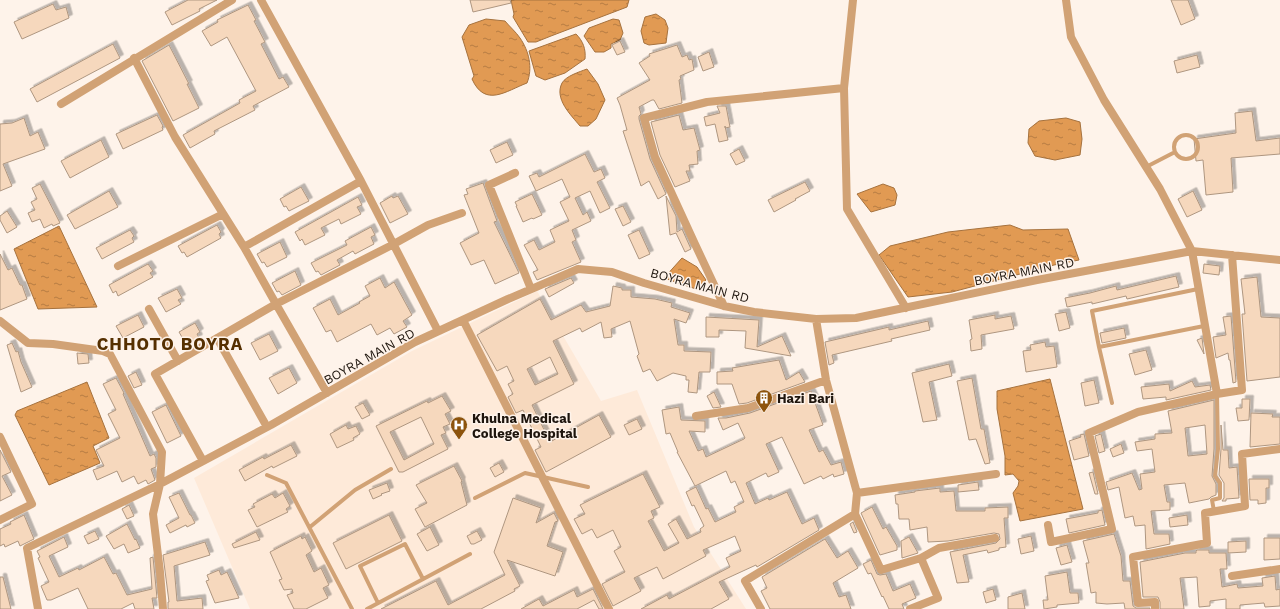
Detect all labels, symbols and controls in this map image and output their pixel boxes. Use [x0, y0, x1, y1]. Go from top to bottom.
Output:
street label: BOYRA MAIN RD [973, 254, 1075, 289]
street label: BOYRA MAIN RD [649, 265, 751, 306]
street label: BOYRA MAIN RD [321, 325, 417, 388]
district label: CHHOTO BOYRA [97, 334, 243, 354]
building icon: Hazi Bari [754, 388, 774, 413]
place label: Hazi Bari [777, 391, 834, 406]
place label: Khulna Medical College Hospital [472, 411, 578, 441]
hospital icon: Khulna Medical College Hospital [449, 415, 469, 440]

